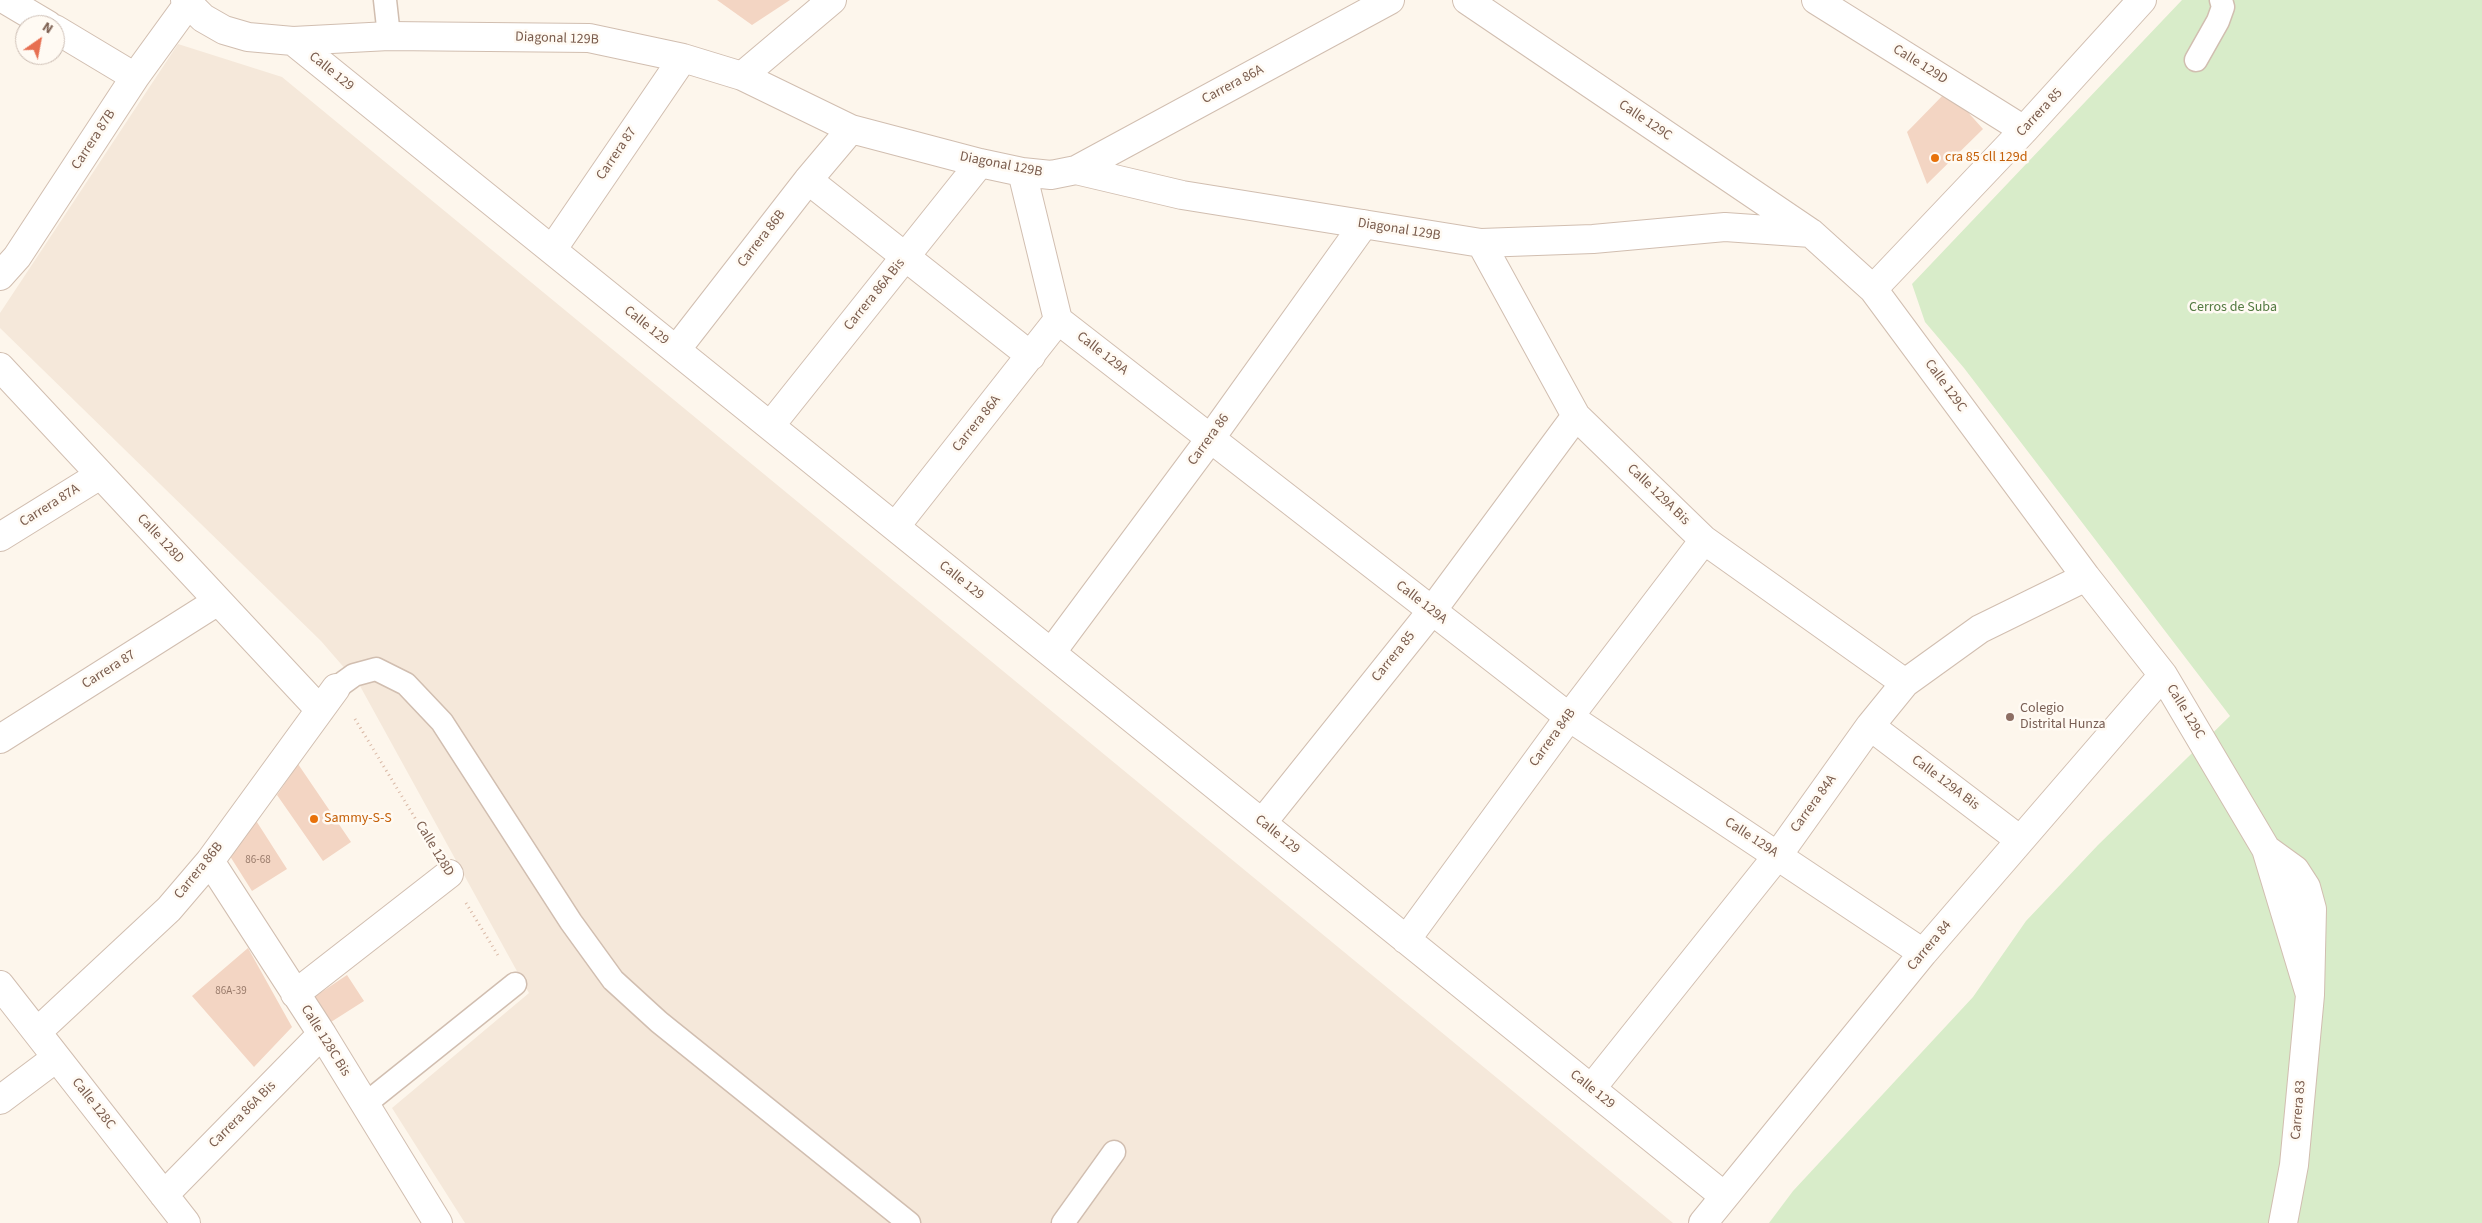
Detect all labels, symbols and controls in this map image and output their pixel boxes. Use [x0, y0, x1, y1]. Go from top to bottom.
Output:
north arrow [15, 15, 65, 65]
text: N [38, 17, 57, 39]
street label: Diagonal 129B [515, 29, 599, 49]
street label: Calle 129D [1890, 42, 1950, 88]
street label: Calle 129 [305, 49, 357, 95]
street label: Carrera 86A [1199, 62, 1267, 108]
street label: Carrera 85 [2013, 85, 2067, 141]
street label: Calle 129C [1615, 97, 1675, 145]
street label: Carrera 87B [68, 107, 120, 173]
street label: Carrera 87 [593, 124, 641, 184]
street label: Diagonal 129B [958, 149, 1044, 181]
place label: cra 85 cll 129d [1945, 150, 2027, 166]
marker: cra 85 cll 129d [1929, 152, 1941, 164]
street label: Carrera 86B [734, 207, 790, 271]
street label: Diagonal 129B [1356, 215, 1442, 245]
street label: Carrera 86A Bis [841, 256, 909, 334]
park label: Cerros de Suba [2189, 300, 2277, 316]
street label: Calle 129 [620, 303, 672, 349]
street label: Calle 129A [1073, 329, 1131, 379]
street label: Calle 129C [1920, 356, 1970, 416]
street label: Carrera 86A [949, 392, 1005, 456]
street label: Carrera 86 [1185, 411, 1233, 469]
street label: Calle 129A Bis [1623, 461, 1693, 529]
street label: Carrera 87A [17, 481, 83, 531]
street label: Calle 128D [133, 511, 187, 567]
street label: Calle 129 [935, 558, 987, 604]
street label: Calle 129A [1392, 578, 1450, 628]
street label: Carrera 85 [1369, 628, 1419, 686]
street label: Carrera 87 [79, 647, 139, 693]
street label: Calle 129C [2162, 682, 2208, 742]
place label: Colegio Distrital Hunza [2020, 701, 2106, 734]
street label: Carrera 84B [1526, 706, 1580, 770]
marker: Colegio Distrital Hunza [2004, 711, 2016, 723]
street label: Calle 129A Bis [1908, 752, 1982, 814]
street label: Carrera 84A [1787, 772, 1841, 836]
place label: Sammy-S-S [324, 811, 392, 827]
street label: Calle 129 [1251, 812, 1303, 858]
marker: Sammy-S-S [308, 813, 320, 825]
street label: Calle 129A [1721, 815, 1781, 861]
street label: Calle 128D [411, 818, 457, 880]
street label: Carrera 86B [171, 839, 227, 903]
house number: 86-68 [245, 854, 271, 868]
street label: Carrera 84 [1904, 918, 1956, 974]
house number: 86A-39 [215, 985, 247, 999]
street label: Calle 128C Bis [296, 1002, 354, 1080]
street label: Calle 129 [1566, 1067, 1618, 1113]
street label: Calle 128C [68, 1075, 118, 1133]
street label: Carrera 86A Bis [206, 1078, 280, 1152]
street label: Carrera 83 [2288, 1079, 2310, 1141]

